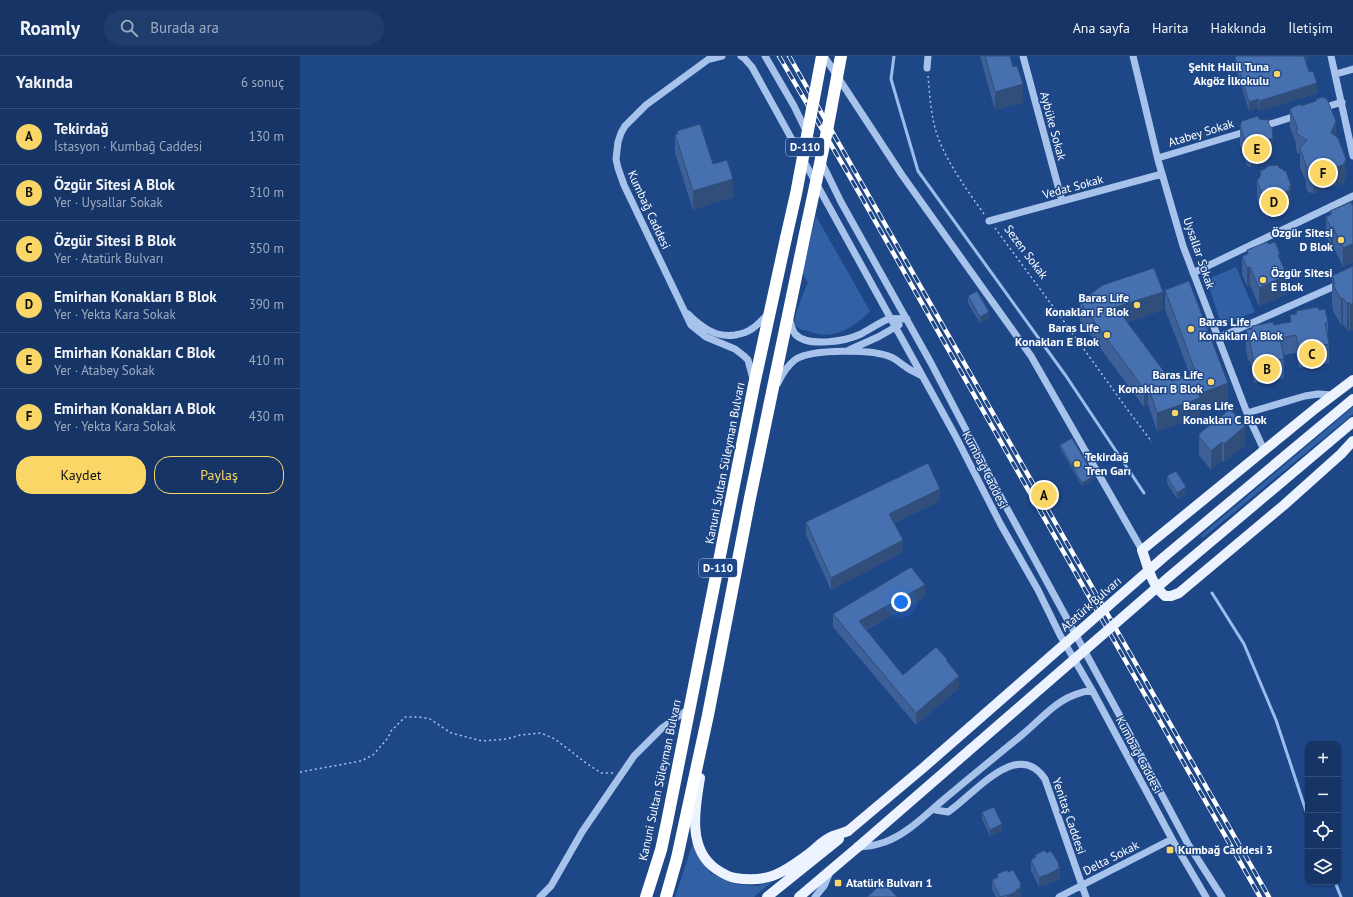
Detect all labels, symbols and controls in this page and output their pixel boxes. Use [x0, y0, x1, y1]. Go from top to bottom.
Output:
search box [104, 10, 384, 46]
text: Roamly [20, 16, 80, 40]
icon: search [118, 17, 140, 39]
text: Burada ara [150, 18, 219, 37]
text: Ana sayfa [1073, 19, 1130, 37]
text: Harita [1152, 19, 1189, 37]
text: Hakkında [1211, 19, 1266, 37]
text: İletişim [1288, 19, 1333, 37]
place label: Şehit Halil Tuna Akgöz İlkokulu [1188, 59, 1269, 88]
marker: Şehit Halil Tuna Akgöz İlkokulu [1272, 69, 1282, 79]
text: Yakında [16, 71, 73, 93]
text: 6 sonuç [241, 74, 284, 91]
street label: Aybüke Sokak [1037, 90, 1070, 162]
street label: Atabey Sokak [1166, 115, 1236, 150]
text: Tekirdağ [54, 119, 108, 138]
text: A [25, 128, 33, 145]
text: 130 m [249, 128, 284, 145]
pin: E [1244, 134, 1270, 164]
text: İstasyon · Kumbağ Caddesi [54, 138, 202, 155]
road number: D-110 [786, 138, 824, 156]
pin: F [1310, 158, 1336, 188]
street label: Kumbağ Caddesi [625, 168, 674, 252]
street label: Vedat Sokak [1040, 171, 1105, 202]
text: Özgür Sitesi A Blok [54, 175, 175, 194]
text: B [25, 184, 33, 201]
text: 310 m [249, 184, 284, 201]
pin: D [1261, 187, 1287, 217]
text: Yer · Uysallar Sokak [54, 194, 163, 211]
street label: Uysallar Sokak [1180, 215, 1219, 291]
street label: Sezen Sokak [1001, 222, 1052, 282]
place label: Özgür Sitesi D Blok [1272, 225, 1333, 254]
text: Özgür Sitesi B Blok [54, 231, 176, 250]
marker: Özgür Sitesi D Blok [1336, 235, 1346, 245]
text: C [25, 240, 33, 257]
text: 350 m [249, 240, 284, 257]
text: Yer · Atatürk Bulvarı [54, 250, 164, 267]
place label: Özgür Sitesi E Blok [1271, 265, 1332, 294]
marker: Özgür Sitesi E Blok [1258, 275, 1268, 285]
text: Emirhan Konakları B Blok [54, 287, 217, 306]
place label: Baras Life Konakları F Blok [1045, 290, 1129, 319]
text: D [25, 296, 33, 313]
text: 390 m [249, 296, 284, 313]
marker: Baras Life Konakları F Blok [1132, 300, 1142, 310]
text: Yer · Yekta Kara Sokak [54, 306, 176, 323]
place label: Baras Life Konakları A Blok [1199, 314, 1283, 343]
place label: Baras Life Konakları E Blok [1015, 320, 1099, 349]
marker: Baras Life Konakları A Blok [1186, 324, 1196, 334]
marker: Baras Life Konakları E Blok [1102, 330, 1112, 340]
pin: C [1299, 339, 1325, 369]
text: Emirhan Konakları C Blok [54, 343, 215, 362]
text: E [26, 352, 32, 369]
text: 410 m [249, 352, 284, 369]
pin: B [1254, 354, 1280, 384]
text: Yer · Atabey Sokak [54, 362, 155, 379]
place label: Baras Life Konakları B Blok [1118, 367, 1203, 396]
marker: Baras Life Konakları B Blok [1206, 377, 1216, 387]
street label: Kanuni Sultan Süleyman Bulvarı [701, 381, 748, 545]
place label: Baras Life Konakları C Blok [1183, 398, 1267, 427]
text: Emirhan Konakları A Blok [54, 399, 216, 418]
text: F [26, 408, 32, 425]
text: 430 m [249, 408, 284, 425]
marker: Baras Life Konakları C Blok [1170, 408, 1180, 418]
text: Yer · Yekta Kara Sokak [54, 418, 176, 435]
street label: Kumbağ Caddesi [959, 428, 1011, 511]
place label: Tekirdağ Tren Garı [1085, 449, 1131, 478]
button: Kaydet [16, 456, 146, 494]
button: Paylaş [154, 456, 284, 494]
marker: Tekirdağ Tren Garı [1072, 459, 1082, 469]
pin: A [1031, 480, 1057, 510]
road number: D-110 [699, 559, 737, 577]
street label: Atatürk Bulvarı [1057, 573, 1124, 634]
your location [891, 592, 911, 612]
street label: Kanuni Sultan Süleyman Bulvarı [635, 698, 684, 862]
street label: Kumbağ Caddesi [1113, 714, 1166, 796]
map controls [1305, 741, 1341, 885]
button: + [1305, 741, 1341, 777]
street label: Yenitaş Caddesi [1049, 776, 1090, 856]
button: − [1305, 777, 1341, 813]
button: locate [1305, 813, 1341, 849]
street label: Delta Sokak [1080, 837, 1142, 878]
place label: Kumbağ Caddesi 3 [1178, 842, 1273, 857]
marker: Kumbağ Caddesi 3 [1165, 845, 1175, 855]
button: layers [1305, 849, 1341, 885]
place label: Atatürk Bulvarı 1 [846, 875, 933, 890]
marker: Atatürk Bulvarı 1 [833, 878, 843, 888]

